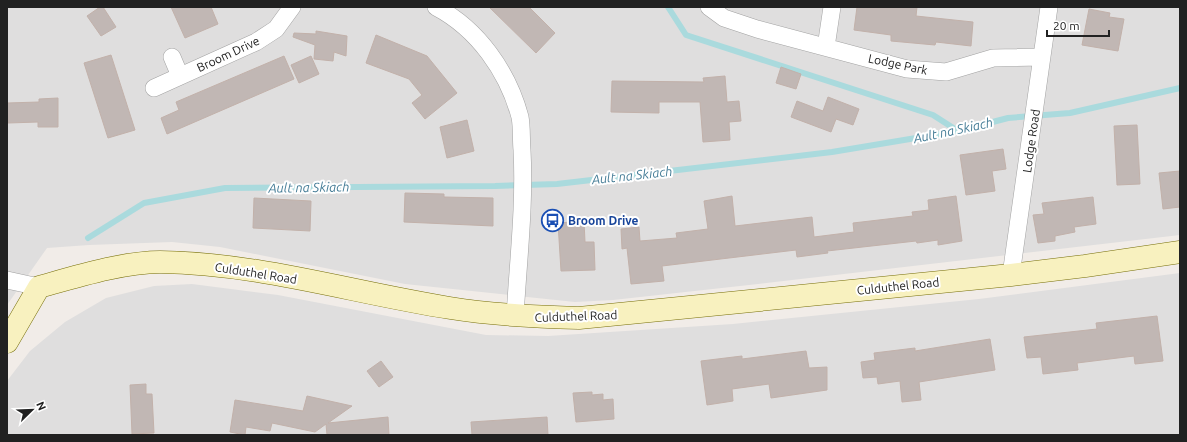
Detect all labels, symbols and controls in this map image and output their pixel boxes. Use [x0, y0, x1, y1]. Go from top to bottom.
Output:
scale bar [1047, 12, 1109, 38]
text: 20 m [1053, 19, 1080, 32]
street label: Broom Drive [195, 34, 261, 74]
street label: Lodge Park [867, 51, 929, 77]
street label: Lodge Road [1020, 108, 1042, 174]
water label: Ault na Skiach [911, 115, 994, 145]
water label: Ault na Skiach [590, 164, 673, 186]
water label: Ault na Skiach [267, 179, 350, 195]
bus stop icon: Broom Drive [539, 207, 565, 233]
place label: Broom Drive [568, 214, 639, 227]
street label: Culduthel Road [214, 260, 298, 286]
street label: Culduthel Road [856, 275, 940, 297]
street label: Culduthel Road [534, 308, 618, 324]
north arrow [12, 390, 52, 430]
text: N [34, 400, 48, 412]

